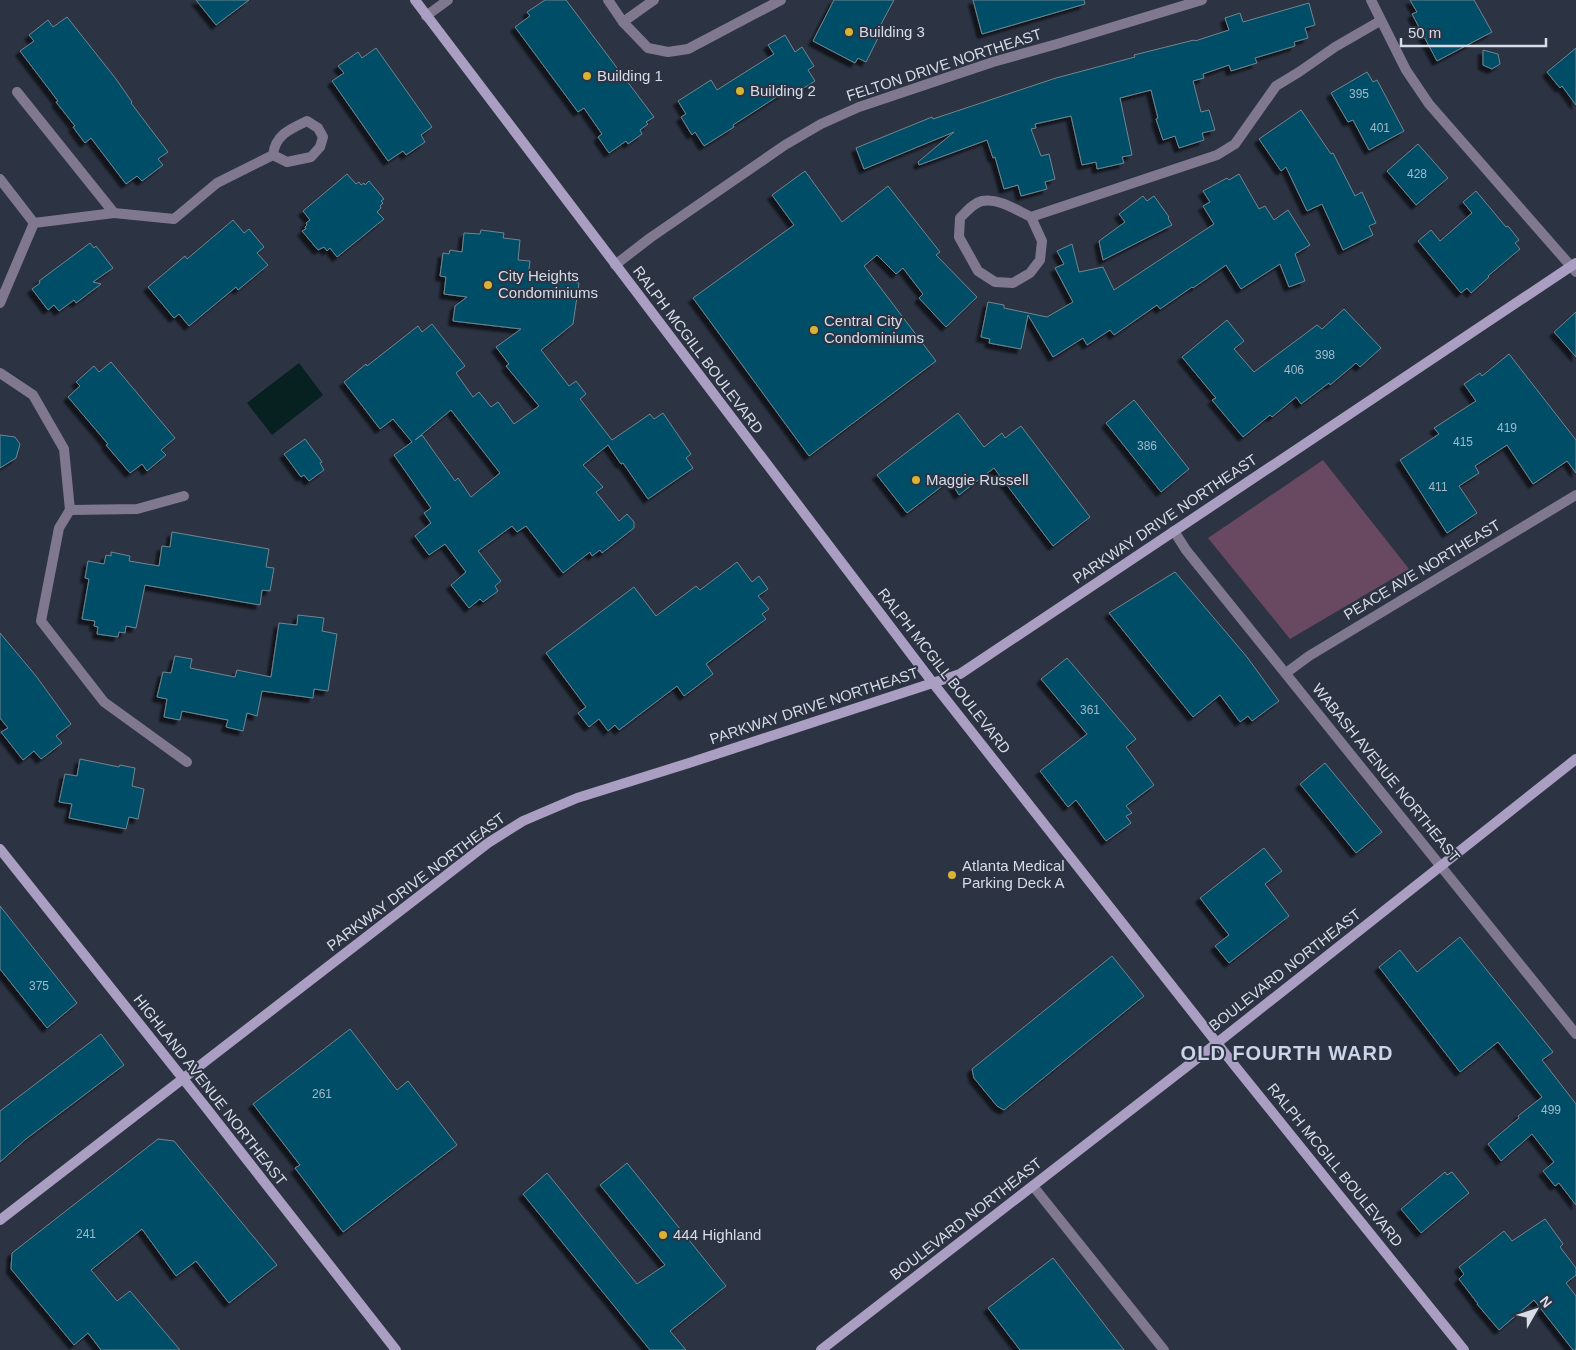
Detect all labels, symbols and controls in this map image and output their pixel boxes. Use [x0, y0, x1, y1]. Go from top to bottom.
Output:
scale bar [1401, 15, 1546, 47]
place label: Building 3 [859, 23, 925, 40]
text: 50 m [1408, 24, 1441, 41]
street label: FELTON DRIVE NORTHEAST [844, 25, 1044, 104]
marker: Building 3 [843, 26, 855, 38]
place label: Building 1 [597, 67, 663, 84]
marker: Building 1 [581, 70, 593, 82]
place label: Building 2 [750, 82, 816, 99]
marker: Building 2 [734, 85, 746, 97]
house number: 395 [1349, 87, 1369, 101]
house number: 401 [1370, 121, 1390, 135]
house number: 428 [1407, 167, 1427, 181]
street label: RALPH MCGILL BOULEVARD [630, 263, 767, 437]
place label: City Heights Condominiums [498, 267, 598, 301]
marker: City Heights Condominiums [482, 279, 494, 291]
place label: Central City Condominiums [824, 312, 924, 346]
marker: Central City Condominiums [808, 324, 820, 336]
house number: 398 [1315, 348, 1335, 362]
house number: 406 [1284, 363, 1304, 377]
house number: 419 [1497, 421, 1517, 435]
house number: 415 [1453, 435, 1473, 449]
house number: 386 [1137, 439, 1157, 453]
street label: PARKWAY DRIVE NORTHEAST [1069, 450, 1260, 587]
place label: Maggie Russell [926, 471, 1029, 488]
marker: Maggie Russell [910, 474, 922, 486]
house number: 411 [1428, 480, 1448, 494]
street label: PEACE AVE NORTHEAST [1340, 516, 1503, 623]
street label: RALPH MCGILL BOULEVARD [875, 585, 1014, 757]
street label: PARKWAY DRIVE NORTHEAST [707, 664, 920, 747]
street label: WABASH AVENUE NORTHEAST [1309, 680, 1464, 865]
house number: 361 [1080, 703, 1100, 717]
street label: PARKWAY DRIVE NORTHEAST [323, 809, 508, 954]
place label: Atlanta Medical Parking Deck A [962, 857, 1065, 891]
marker: Atlanta Medical Parking Deck A [946, 869, 958, 881]
street label: BOULEVARD NORTHEAST [1205, 905, 1364, 1034]
house number: 375 [29, 979, 49, 993]
street label: HIGHLAND AVENUE NORTHEAST [130, 991, 290, 1189]
district label: OLD FOURTH WARD [1181, 1042, 1393, 1064]
street label: RALPH MCGILL BOULEVARD [1264, 1080, 1407, 1250]
house number: 261 [312, 1087, 332, 1101]
house number: 499 [1541, 1103, 1561, 1117]
street label: BOULEVARD NORTHEAST [886, 1154, 1045, 1283]
place label: 444 Highland [673, 1226, 761, 1243]
house number: 241 [76, 1227, 96, 1241]
marker: 444 Highland [657, 1229, 669, 1241]
north arrow [1511, 1285, 1561, 1335]
text: N [1537, 1293, 1556, 1311]

